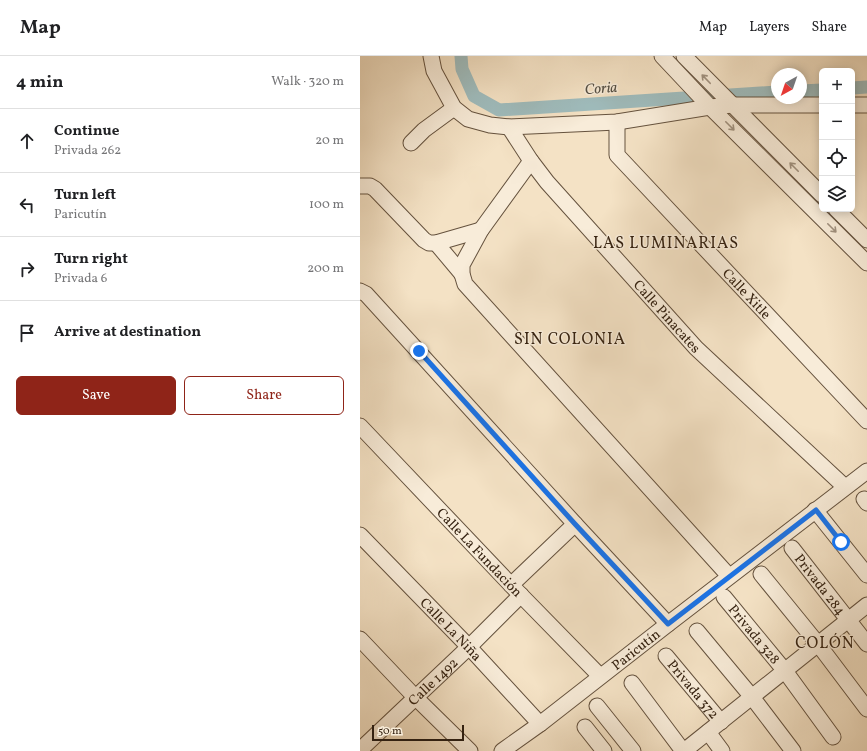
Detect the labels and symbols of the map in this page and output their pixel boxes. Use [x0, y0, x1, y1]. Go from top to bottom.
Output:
north arrow [771, 68, 807, 104]
one-way arrow [701, 74, 711, 84]
water label: Coria [584, 78, 618, 101]
one-way arrow [725, 121, 735, 131]
one-way arrow [790, 162, 799, 172]
one-way arrow [827, 223, 837, 233]
district label: LAS LUMINARIAS [593, 233, 739, 255]
street label: Calle Xitle [717, 265, 775, 324]
street label: Calle Pinacates [628, 276, 704, 358]
district label: SIN COLONIA [514, 329, 626, 351]
route end [410, 342, 428, 360]
street label: Calle La Fundación [432, 504, 526, 602]
route start [832, 533, 850, 551]
street label: Privada 284 [789, 551, 849, 620]
street label: Calle La Niña [415, 594, 485, 666]
street label: Privada 328 [723, 601, 784, 669]
street label: Paricutín [608, 625, 665, 675]
district label: COLÓN [795, 633, 855, 655]
street label: Calle 1492 [405, 654, 463, 711]
street label: Privada 372 [662, 656, 723, 724]
scale bar [372, 723, 464, 742]

